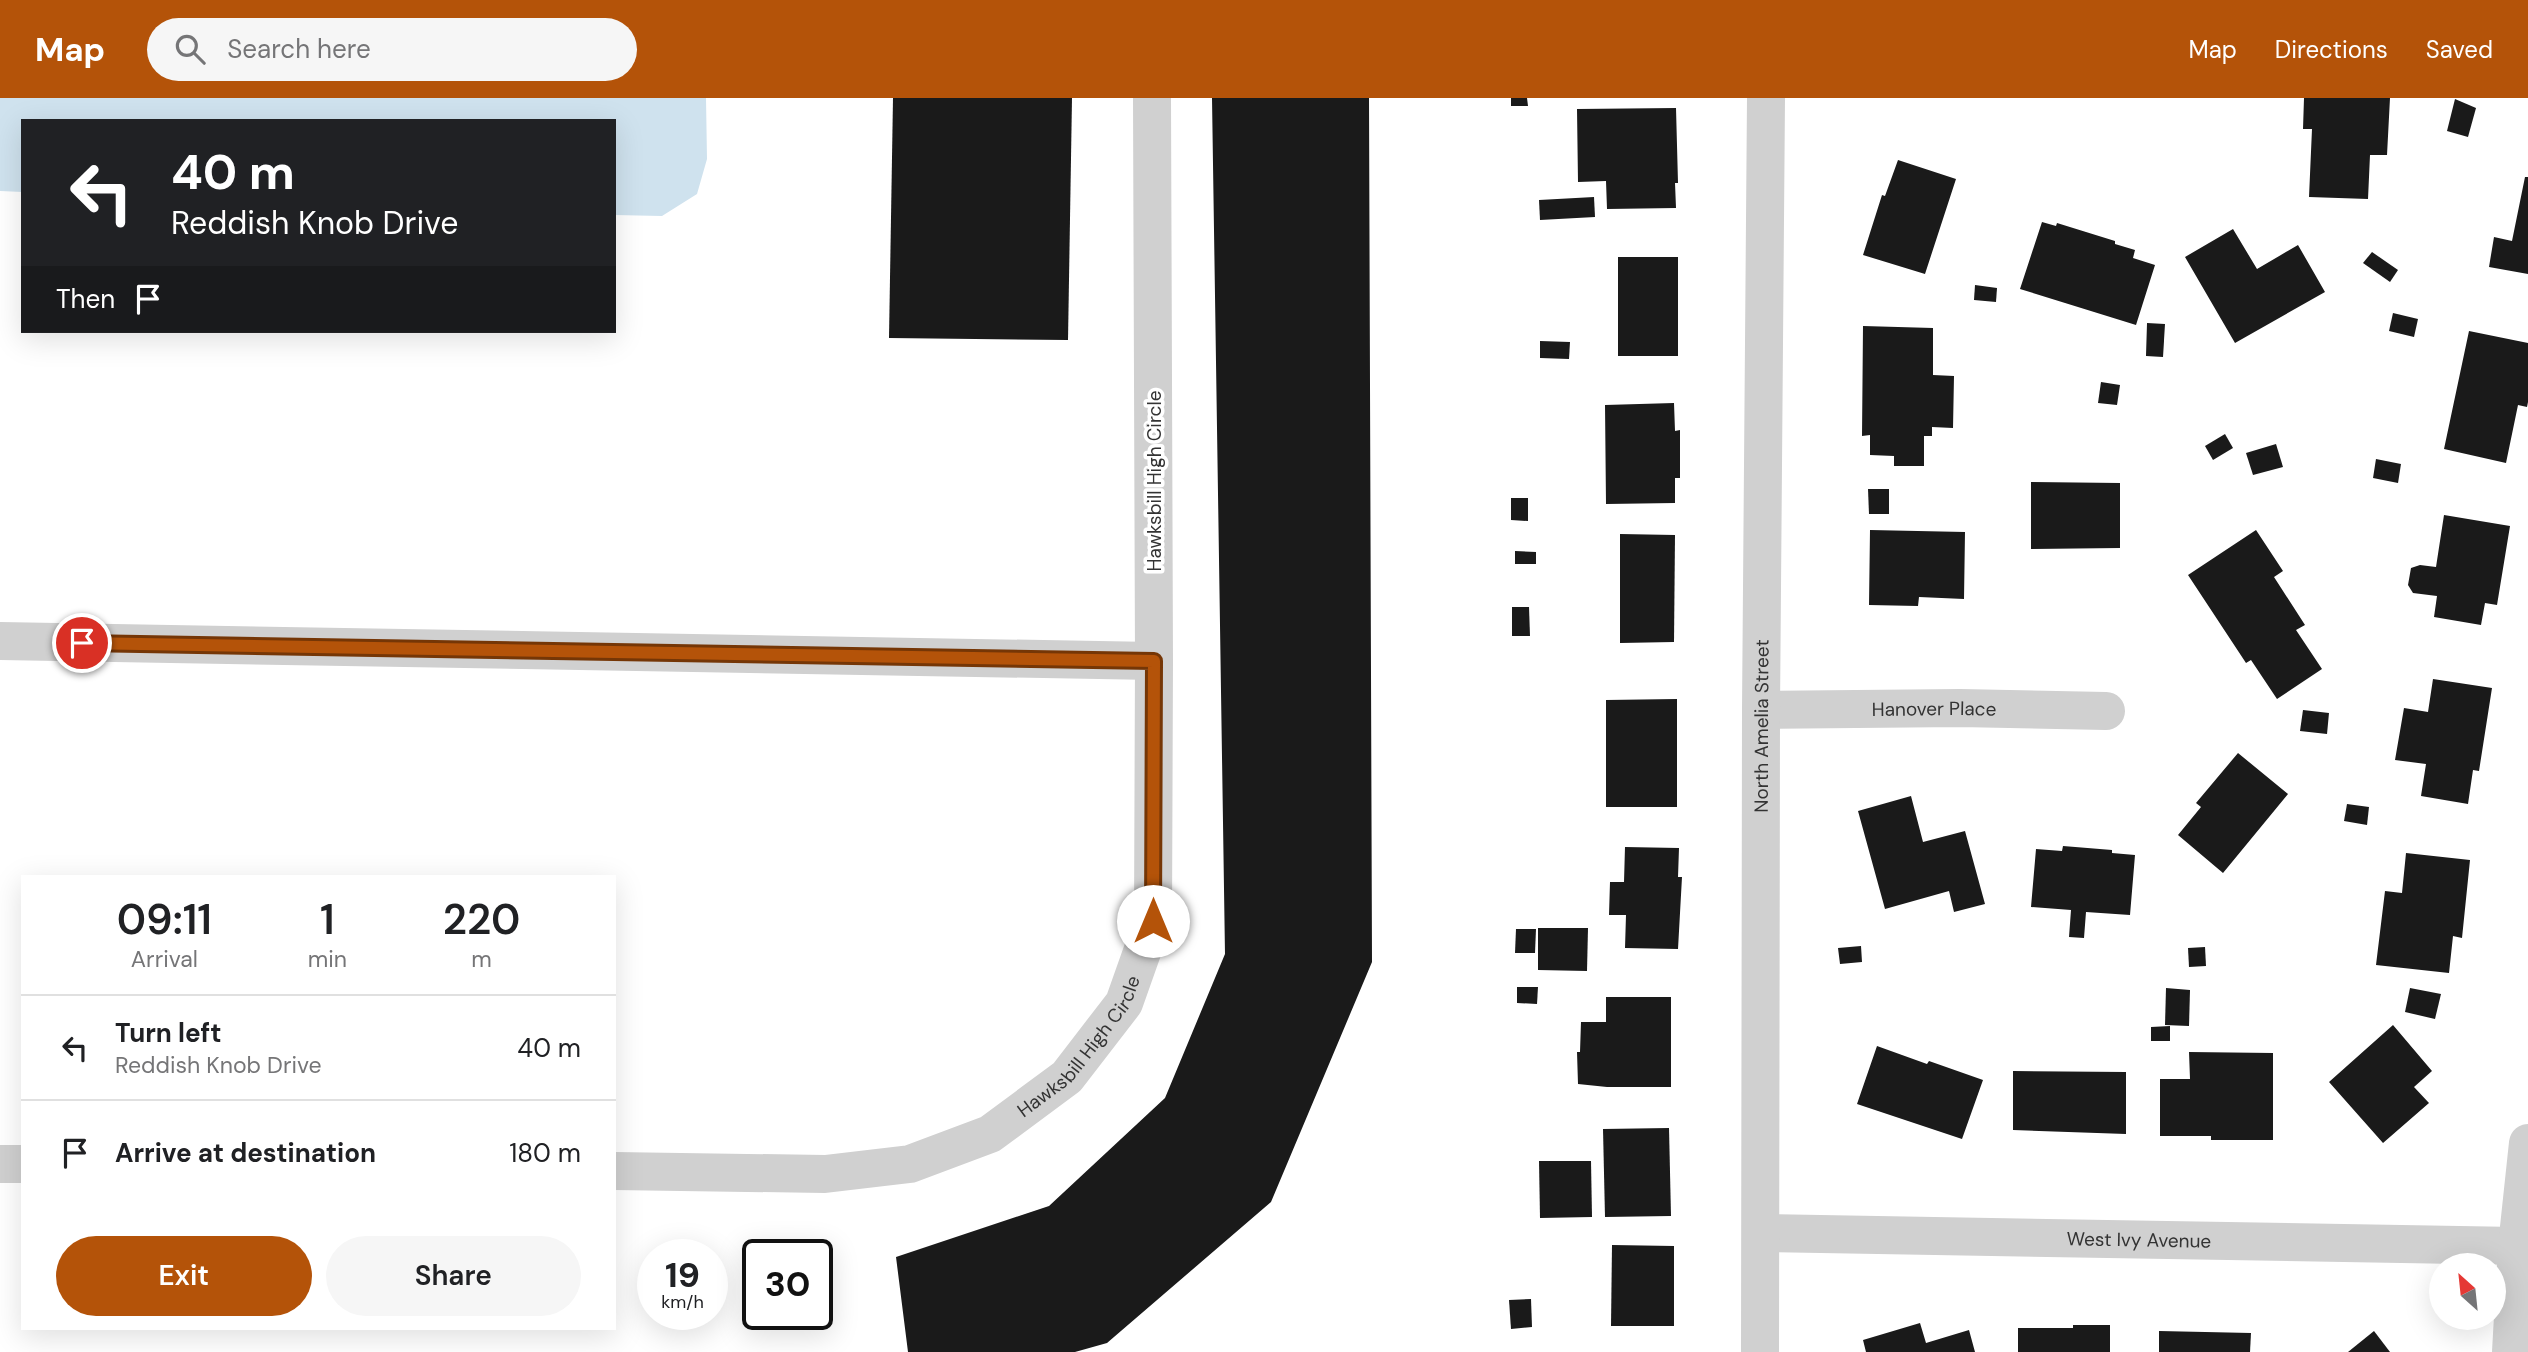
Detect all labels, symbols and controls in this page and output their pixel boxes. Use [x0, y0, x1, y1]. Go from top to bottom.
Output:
search box [147, 18, 637, 81]
text: Map [35, 28, 105, 71]
icon: search [171, 30, 209, 68]
text: Search here [227, 32, 371, 66]
text: Map [2189, 34, 2237, 65]
text: Directions [2275, 34, 2388, 65]
text: Saved [2426, 34, 2493, 65]
text: 40 m [171, 140, 295, 204]
icon: left [56, 147, 147, 238]
text: Reddish Knob Drive [171, 202, 458, 244]
icon: arrive [129, 280, 167, 318]
text: Then [56, 282, 115, 316]
street label: Hawksbill High Circle [1142, 391, 1167, 571]
pin [52, 613, 112, 673]
icon: arrive [63, 624, 101, 662]
street label: North Amelia Street [1748, 639, 1774, 813]
street label: Hanover Place [1872, 695, 1997, 721]
position arrow [1116, 884, 1190, 958]
text: 09:11 [117, 892, 212, 947]
text: 1 [320, 892, 335, 947]
text: 220 [443, 892, 520, 947]
text: Arrival [131, 944, 198, 974]
text: min [308, 944, 347, 974]
text: m [471, 944, 492, 974]
street label: Hawksbill High Circle [1012, 972, 1145, 1122]
text: Turn left [115, 1016, 222, 1050]
icon: left [56, 1029, 94, 1067]
text: 40 m [517, 1031, 581, 1065]
text: Reddish Knob Drive [115, 1050, 322, 1080]
icon: arrive [56, 1134, 94, 1172]
text: Arrive at destination [115, 1136, 376, 1170]
text: 180 m [509, 1136, 581, 1170]
street label: West Ivy Avenue [2066, 1226, 2211, 1253]
button: Exit [56, 1236, 312, 1316]
button: Share [326, 1236, 581, 1316]
speed limit sign: 30 [742, 1239, 833, 1330]
text: 19 [665, 1252, 700, 1298]
north arrow [2429, 1253, 2506, 1330]
map controls [2429, 1253, 2506, 1330]
text: km/h [661, 1290, 704, 1314]

